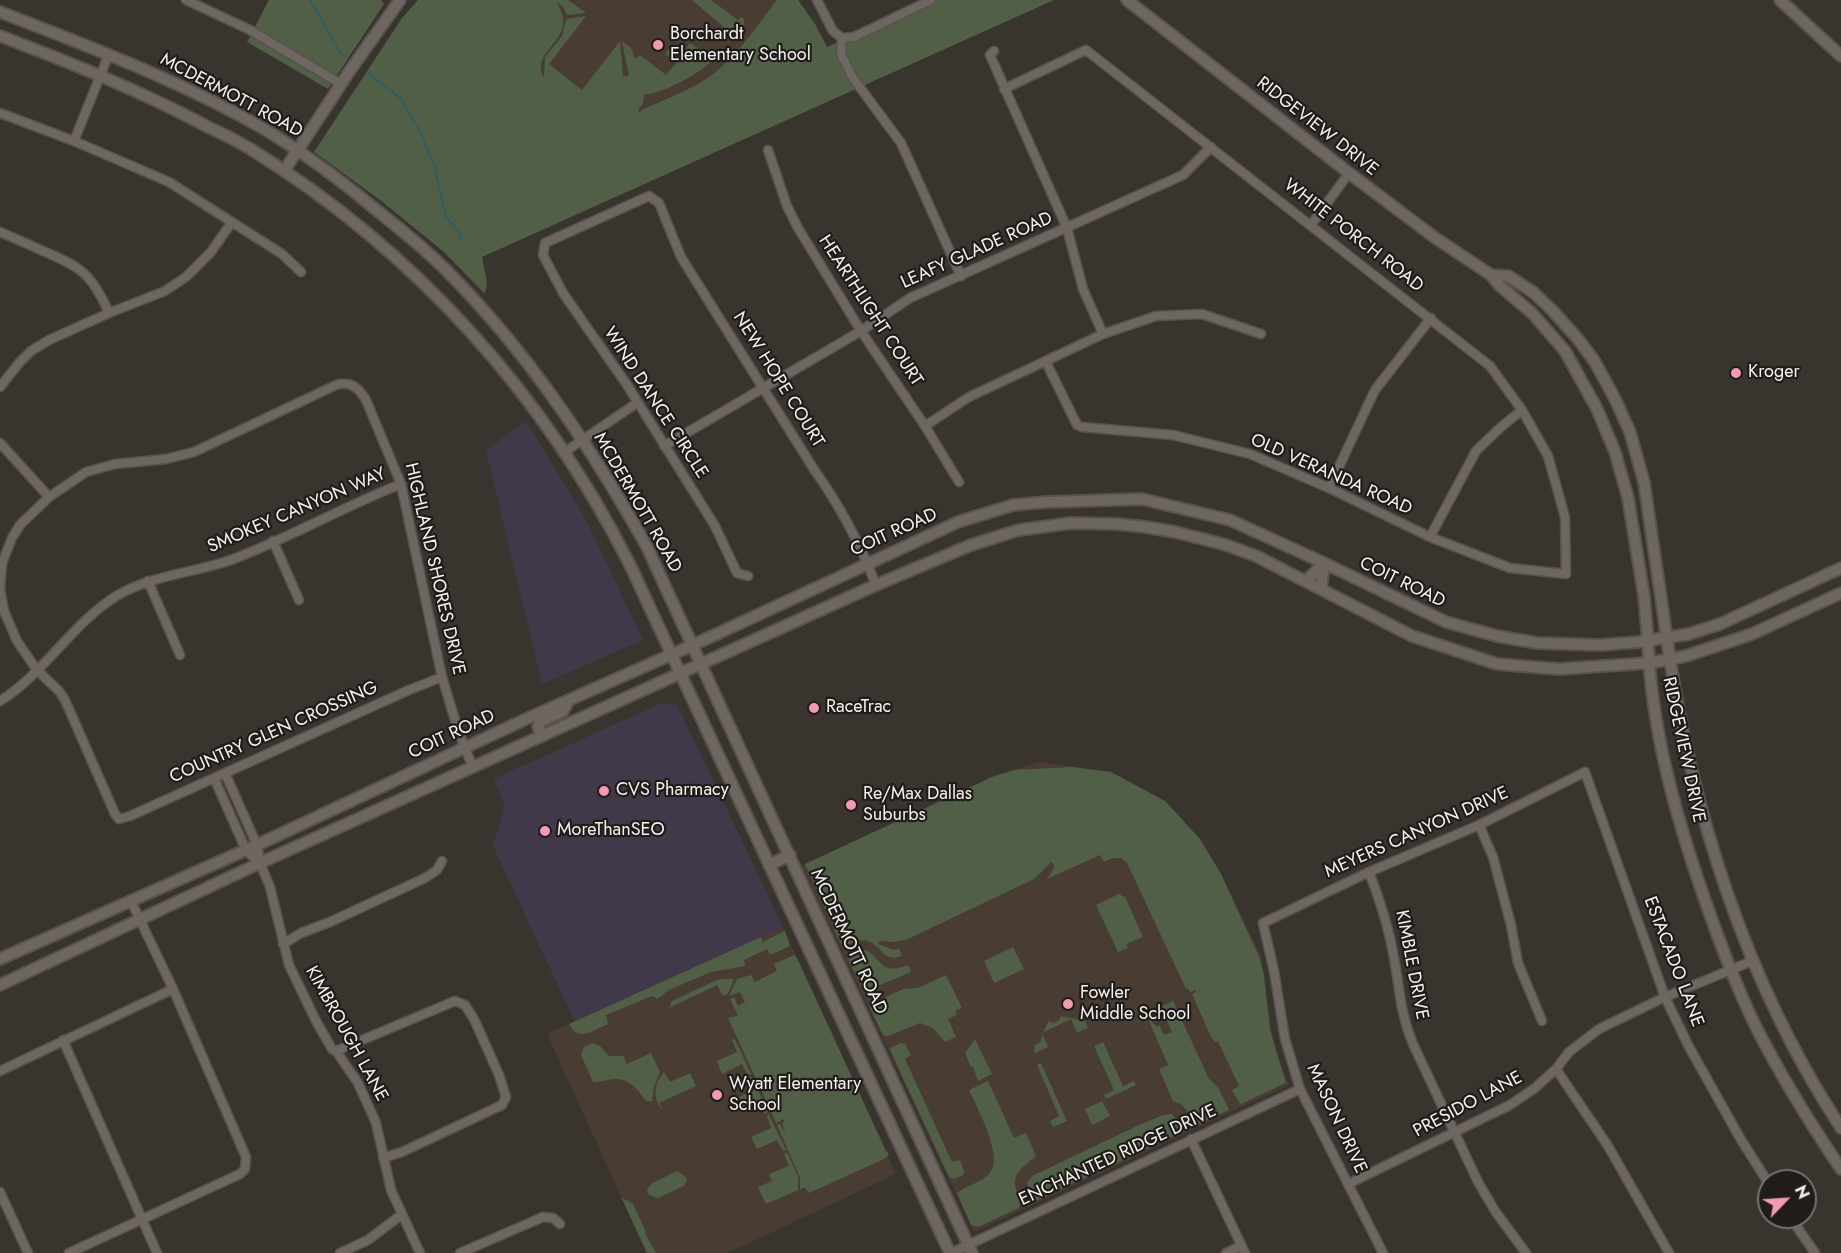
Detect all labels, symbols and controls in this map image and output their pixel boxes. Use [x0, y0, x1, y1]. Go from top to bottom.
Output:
place label: Borchardt Elementary School [670, 24, 811, 66]
marker: Borchardt Elementary School [651, 38, 665, 52]
street label: MCDERMOTT ROAD [156, 49, 306, 143]
street label: RIDGEVIEW DRIVE [1252, 73, 1382, 181]
street label: WHITE PORCH ROAD [1279, 175, 1427, 297]
street label: LEAFY GLADE ROAD [898, 208, 1056, 294]
street label: HEARTHLIGHT COURT [813, 232, 927, 390]
street label: NEW HOPE COURT [728, 308, 828, 452]
street label: WIND DANCE CIRCLE [598, 323, 712, 483]
place label: Kroger [1748, 362, 1800, 384]
marker: Kroger [1729, 366, 1743, 380]
street label: MCDERMOTT ROAD [588, 429, 686, 577]
street label: OLD VERANDA ROAD [1247, 430, 1415, 520]
street label: HIGHLAND SHORES DRIVE [399, 461, 469, 677]
street label: SMOKEY CANYON WAY [205, 464, 389, 558]
street label: COIT ROAD [847, 504, 941, 562]
street label: COIT ROAD [1356, 553, 1448, 613]
street label: RIDGEVIEW DRIVE [1657, 675, 1709, 825]
street label: COUNTRY GLEN CROSSING [167, 677, 381, 789]
place label: RaceTrac [826, 697, 891, 719]
marker: RaceTrac [807, 701, 821, 715]
street label: COIT ROAD [405, 706, 499, 764]
place label: CVS Pharmacy [616, 780, 729, 802]
street label: MEYERS CANYON DRIVE [1322, 783, 1512, 883]
marker: CVS Pharmacy [597, 784, 611, 798]
place label: Re/Max Dallas Suburbs [863, 784, 972, 826]
marker: Re/Max Dallas Suburbs [844, 798, 858, 812]
place label: MoreThanSEO [557, 820, 665, 842]
marker: MoreThanSEO [538, 824, 552, 838]
street label: MCDERMOTT ROAD [805, 866, 891, 1018]
street label: ESTACADO LANE [1638, 894, 1708, 1030]
street label: KIMBLE DRIVE [1390, 908, 1432, 1022]
street label: KIMBROUGH LANE [300, 963, 392, 1105]
place label: Fowler Middle School [1080, 983, 1190, 1026]
marker: Fowler Middle School [1061, 997, 1075, 1011]
street label: MASON DRIVE [1301, 1061, 1371, 1177]
street label: PRESIDO LANE [1410, 1067, 1526, 1143]
place label: Wyatt Elementary School [729, 1074, 861, 1116]
marker: Wyatt Elementary School [710, 1088, 724, 1102]
street label: ENCHANTED RIDGE DRIVE [1016, 1101, 1220, 1211]
north arrow [1757, 1169, 1817, 1229]
text: N [1789, 1181, 1815, 1203]

